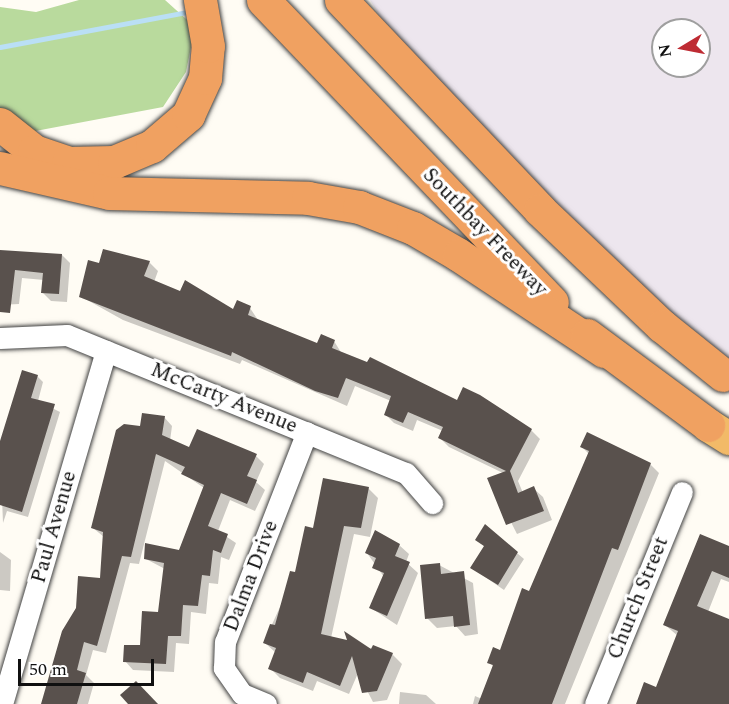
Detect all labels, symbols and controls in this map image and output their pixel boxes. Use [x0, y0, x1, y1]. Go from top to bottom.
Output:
north arrow [651, 18, 711, 78]
text: N [652, 42, 678, 59]
street label: Southbay Freeway [417, 163, 553, 301]
street label: McCarty Avenue [147, 357, 301, 439]
street label: Paul Avenue [26, 468, 82, 586]
street label: Dalma Drive [218, 517, 284, 635]
street label: Church Street [602, 533, 674, 663]
scale bar [21, 647, 158, 685]
text: 50 m [29, 656, 67, 683]

